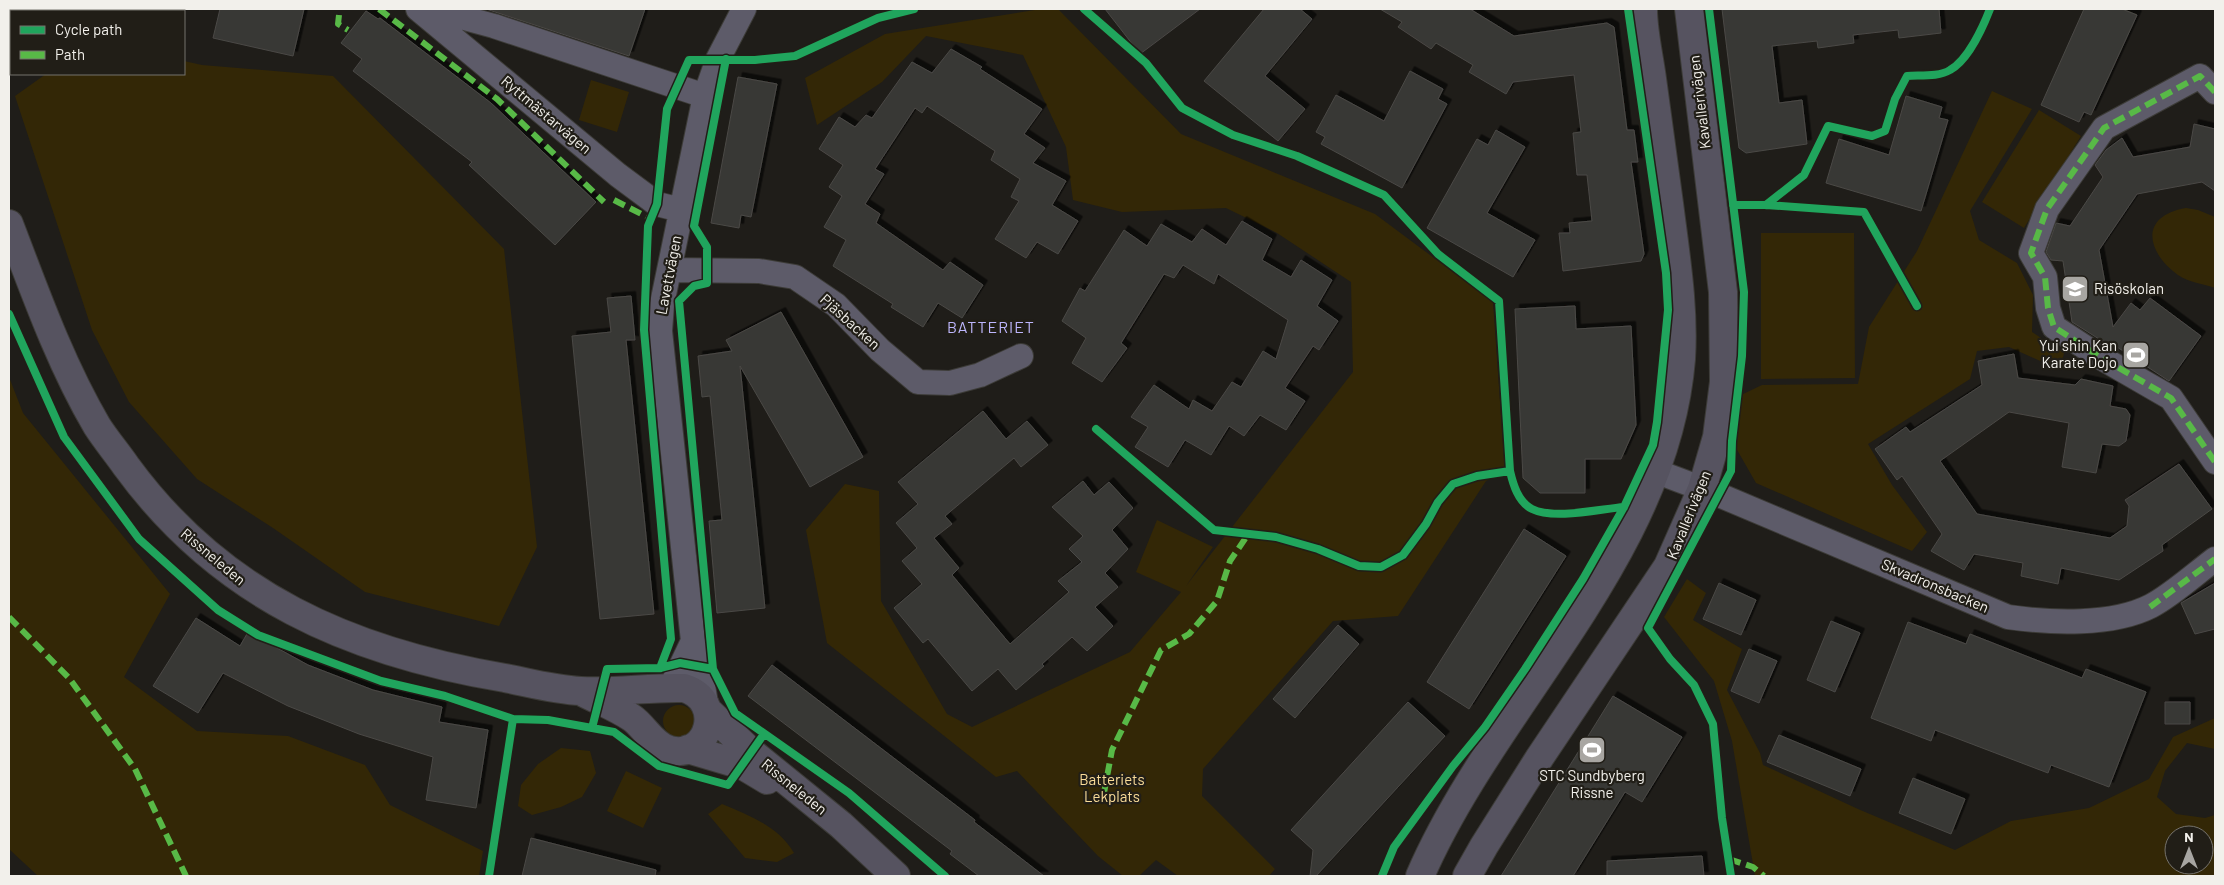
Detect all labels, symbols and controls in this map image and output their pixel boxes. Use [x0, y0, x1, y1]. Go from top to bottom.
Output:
legend [10, 10, 185, 75]
text: Cycle path [55, 20, 122, 38]
text: Path [55, 45, 85, 63]
street label: Kavallerivägen [1684, 54, 1714, 150]
street label: Ryttmästarvägen [498, 71, 595, 157]
street label: Lavettvägen [652, 234, 685, 316]
school or university icon: Risöskolan [2060, 274, 2090, 304]
place label: Risöskolan [2094, 279, 2164, 297]
street label: Pjäsbacken [817, 290, 884, 353]
district label: BATTERIET [947, 317, 1035, 336]
place label: Yui shin Kan Karate Dojo [2039, 336, 2117, 371]
sports icon: Yui shin Kan Karate Dojo [2121, 340, 2151, 370]
street label: Kavallerivägen [1662, 468, 1714, 562]
street label: Rissneleden [178, 524, 250, 588]
street label: Skvadronsbacken [1879, 554, 1992, 616]
sports icon: STC Sundbyberg Rissne [1577, 735, 1607, 765]
street label: Rissneleden [758, 754, 831, 818]
place label: STC Sundbyberg Rissne [1539, 766, 1645, 801]
park label: Batteriets Lekplats [1079, 770, 1145, 805]
north arrow [2164, 825, 2214, 875]
text: N [2184, 828, 2194, 845]

